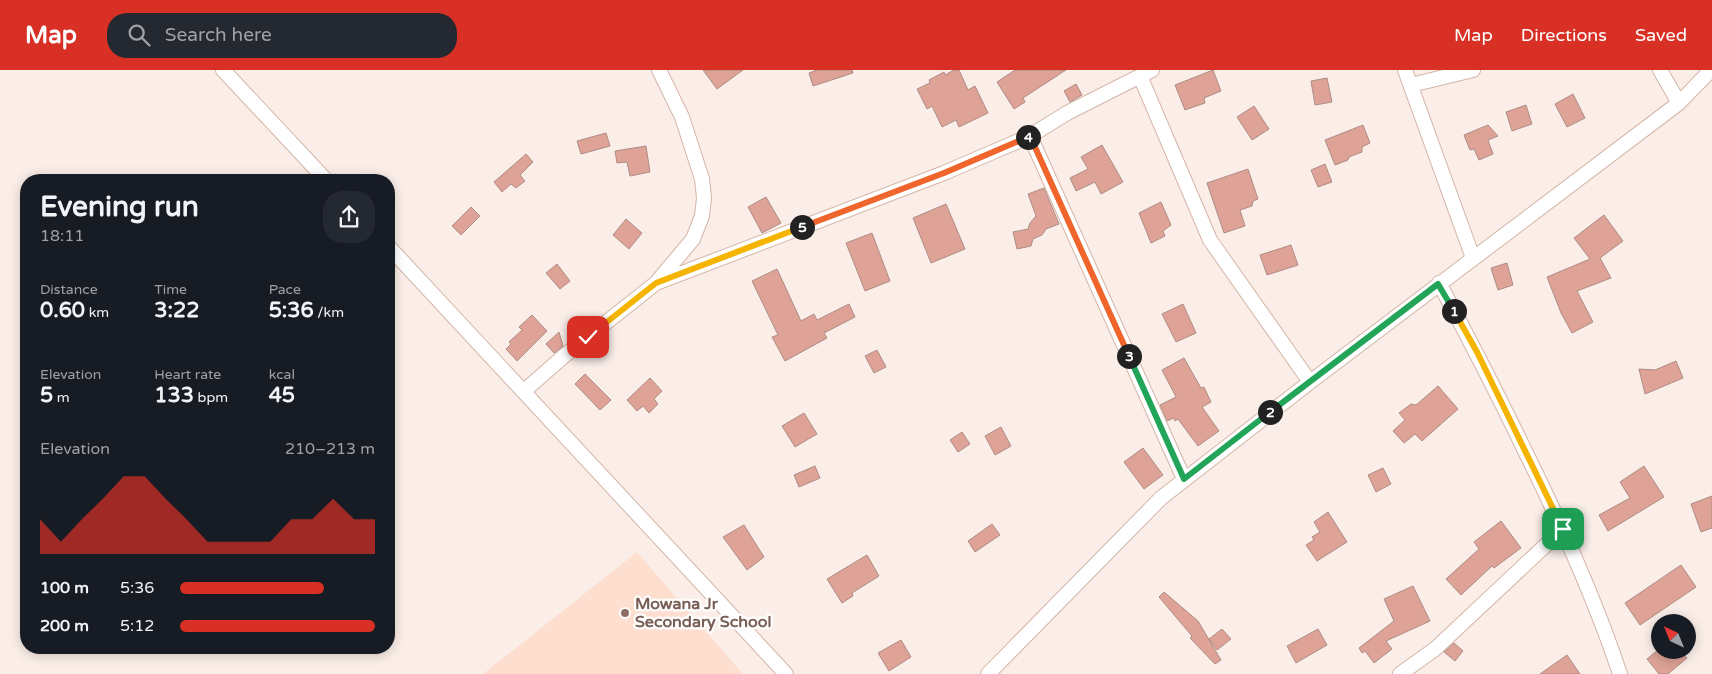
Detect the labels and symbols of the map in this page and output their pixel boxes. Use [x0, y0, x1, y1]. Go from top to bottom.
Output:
pin: 4 [1016, 124, 1040, 150]
pin: 5 [790, 214, 814, 240]
pin: 1 [1442, 298, 1466, 324]
pin [567, 316, 609, 358]
pin: 3 [1116, 344, 1142, 368]
pin: 2 [1258, 400, 1282, 424]
pin [1542, 508, 1584, 550]
place label: Mowana Jr Secondary School [635, 594, 771, 632]
marker: Mowana Jr Secondary School [619, 607, 631, 619]
north arrow [1651, 614, 1696, 659]

